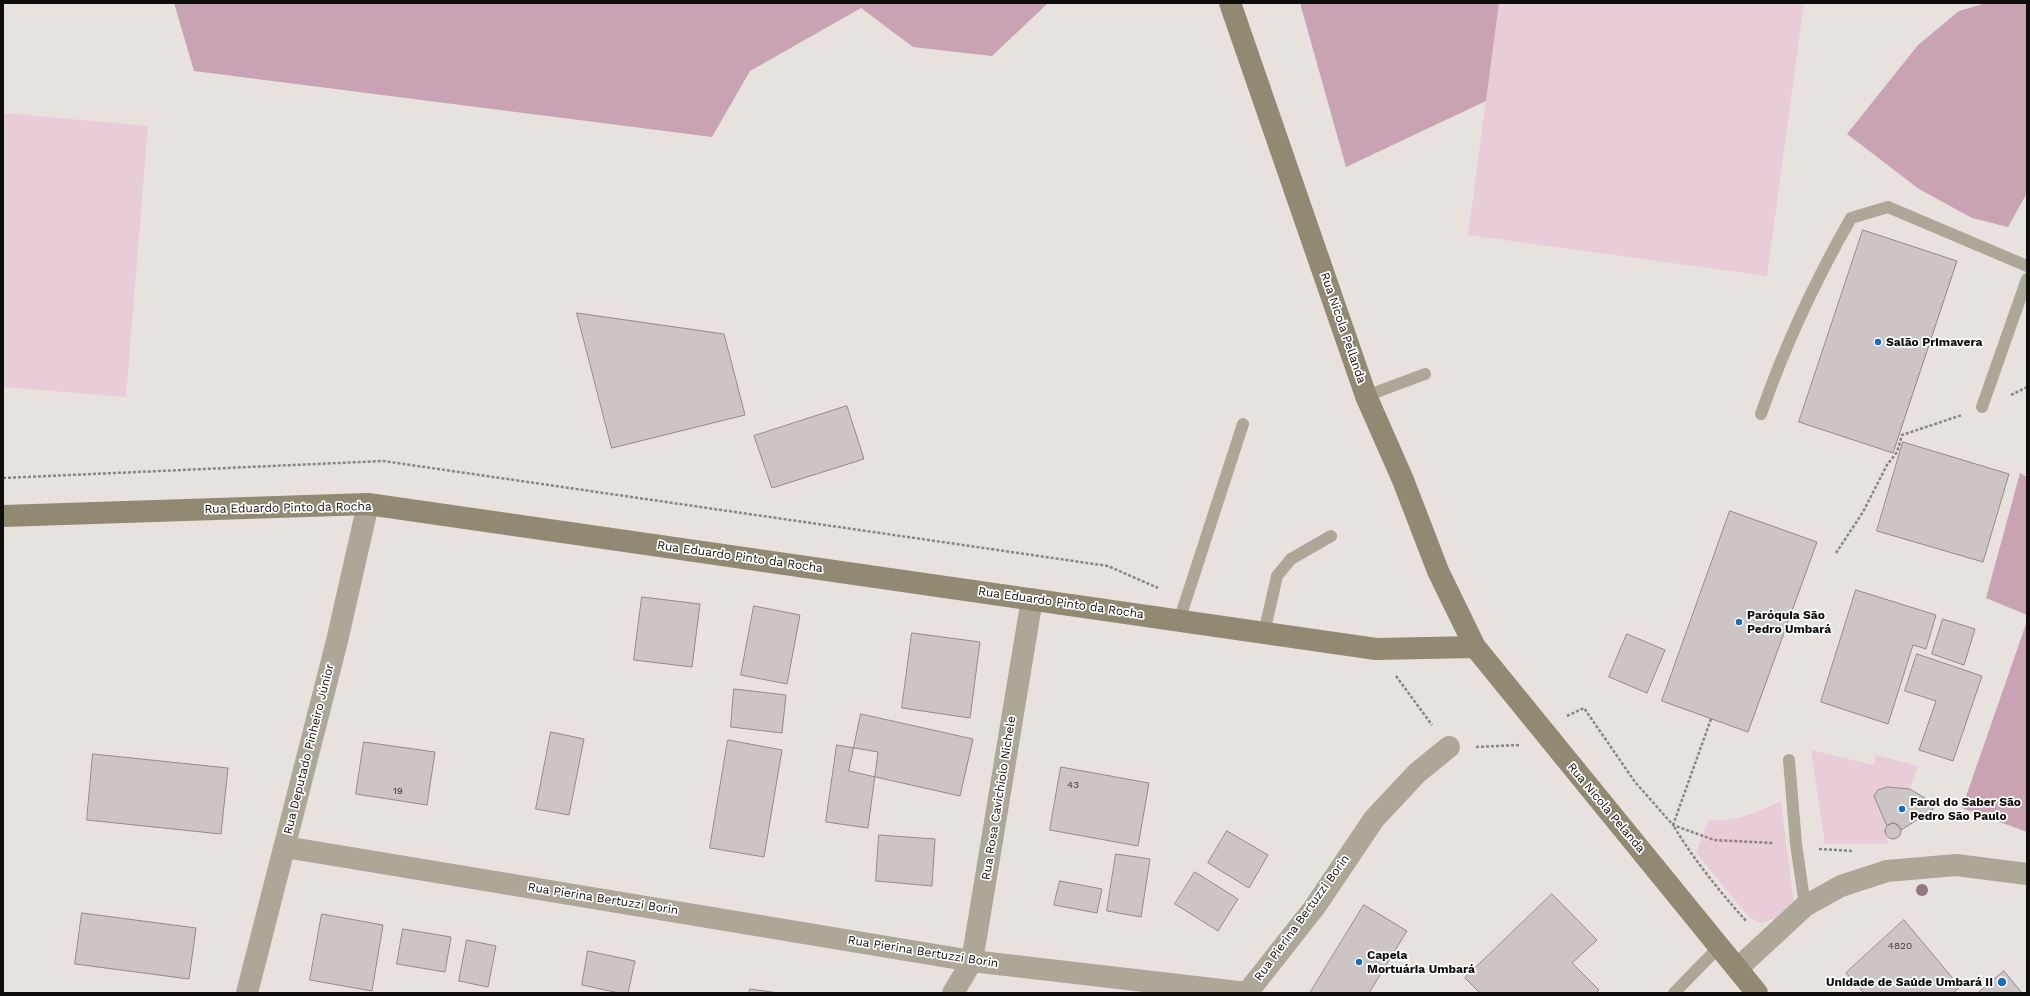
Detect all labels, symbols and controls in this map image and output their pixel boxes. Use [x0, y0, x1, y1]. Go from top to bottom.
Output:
street label: Rua Nicola Pellanda [1317, 271, 1369, 385]
place label: Salão Primavera [1886, 335, 1982, 349]
marker: Salão Primavera [1873, 337, 1883, 347]
street label: Rua Eduardo Pinto da Rocha [204, 499, 372, 517]
street label: Rua Eduardo Pinto da Rocha [656, 538, 824, 576]
street label: Rua Eduardo Pinto da Rocha [977, 584, 1145, 622]
place label: Paróquia São Pedro Umbará [1747, 608, 1831, 636]
marker: Paróquia São Pedro Umbará [1734, 617, 1744, 627]
street label: Rua Deputado Pinheiro Júnior [281, 662, 337, 836]
street label: Rua Rosa Cavichiolo Nichele [979, 715, 1019, 881]
street label: Rua Nicola Pelanda [1564, 760, 1648, 856]
house number: 43 [1067, 779, 1079, 791]
house number: 19 [393, 785, 403, 797]
place label: Farol do Saber São Pedro São Paulo [1910, 795, 2021, 823]
marker: Farol do Saber São Pedro São Paulo [1897, 804, 1907, 814]
street label: Rua Pierina Bertuzzi Borin [1251, 852, 1353, 984]
street label: Rua Pierina Bertuzzi Borin [527, 880, 679, 918]
street label: Rua Pierina Bertuzzi Borin [847, 933, 999, 971]
house number: 4820 [1888, 940, 1912, 952]
place label: Capela Mortuária Umbará [1367, 948, 1475, 976]
marker: Capela Mortuária Umbará [1354, 957, 1364, 967]
place label: Unidade de Saúde Umbará II [1826, 975, 1993, 989]
marker: Unidade de Saúde Umbará II [1996, 976, 2008, 988]

